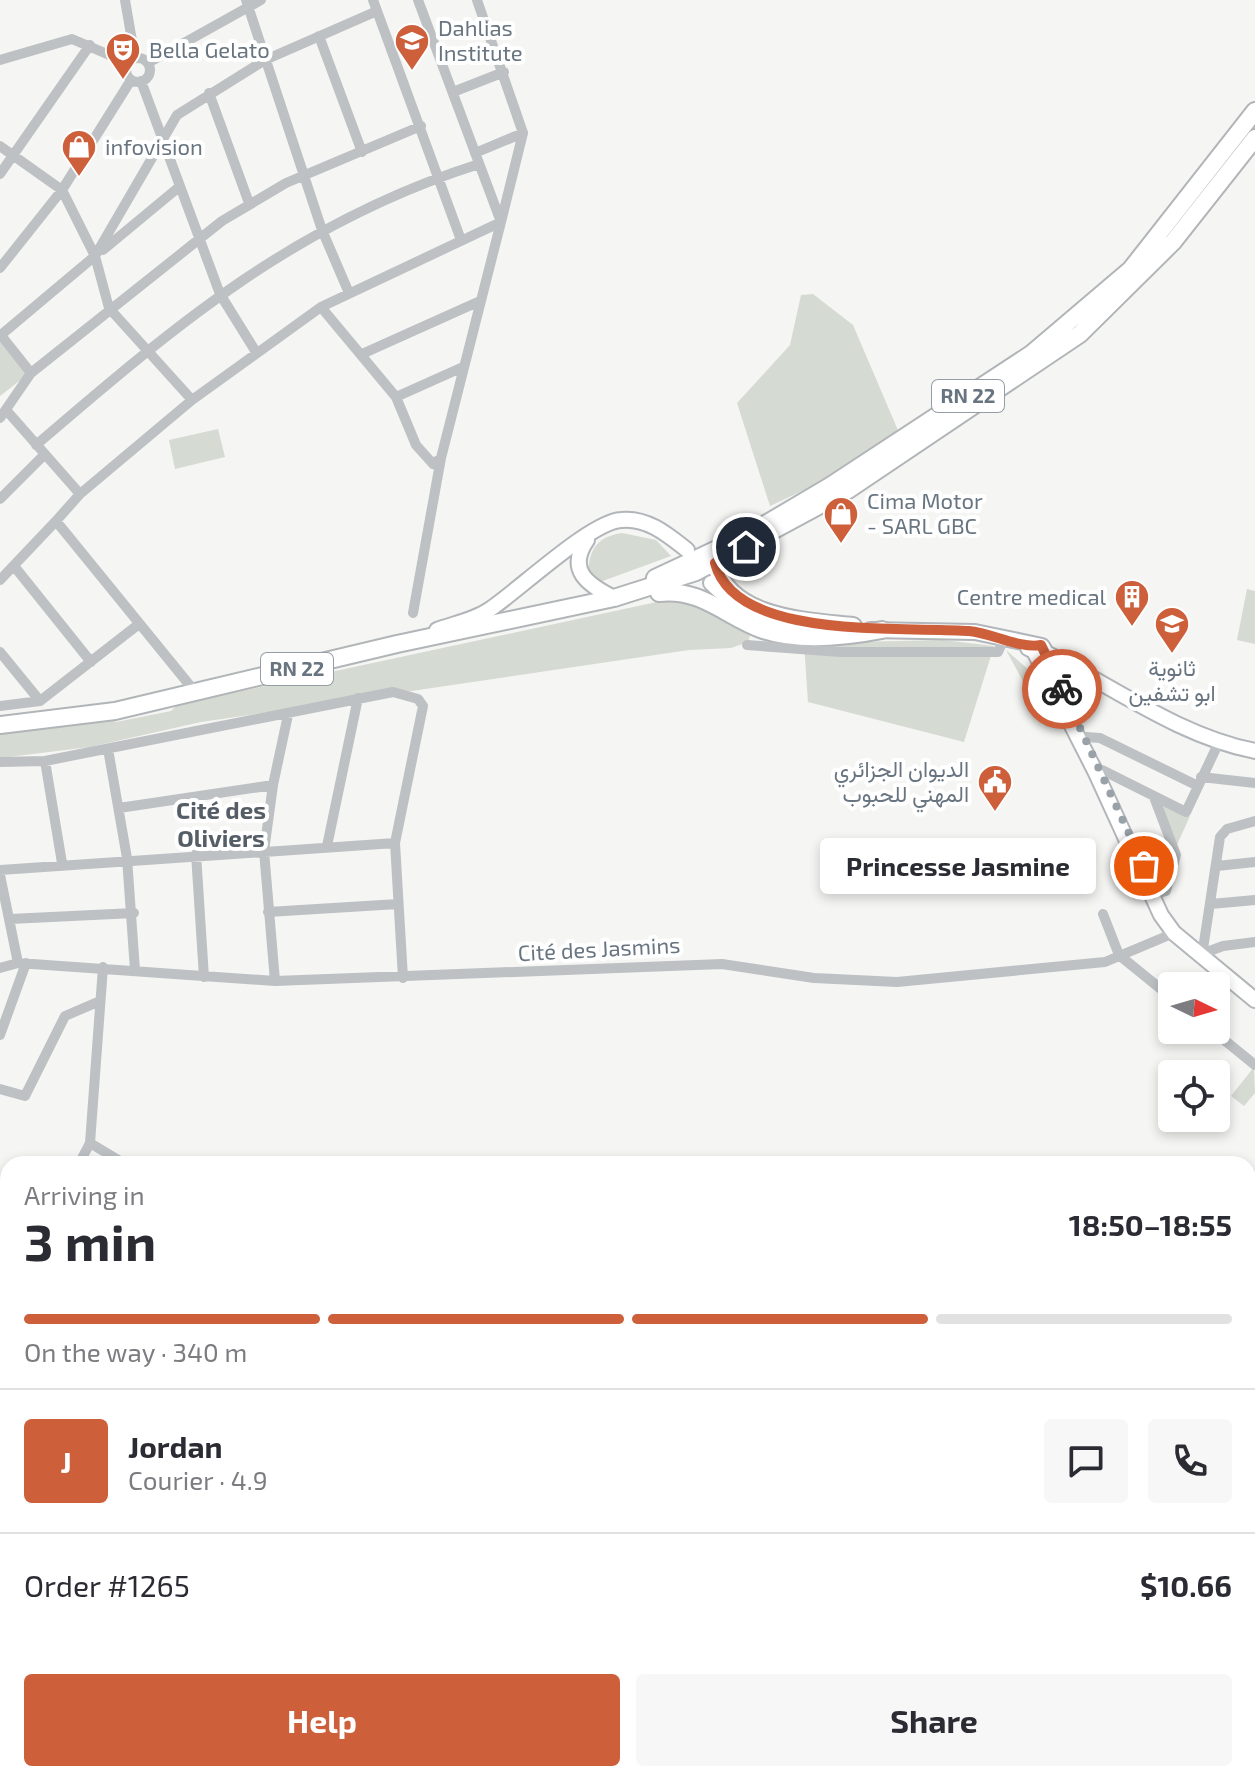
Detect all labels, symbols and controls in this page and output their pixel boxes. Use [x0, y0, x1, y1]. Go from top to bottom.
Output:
place label: Dahlias Institute [438, 14, 523, 65]
school or university icon: Dahlias Institute [393, 22, 431, 72]
theatre icon: Bella Gelato [104, 31, 142, 81]
place label: Bella Gelato [149, 36, 270, 62]
shop icon: infovision [60, 128, 98, 178]
place label: infovision [105, 133, 203, 159]
road number: RN 22 [932, 380, 1004, 412]
place label: Cima Motor - SARL GBC [867, 487, 983, 538]
shop icon: Cima Motor - SARL GBC [822, 495, 860, 545]
pin [712, 513, 780, 581]
icon: home [724, 525, 768, 569]
building icon: Centre medical [1113, 578, 1151, 628]
place label: Centre medical [957, 583, 1106, 609]
school or university icon: ثانوية ابو تشفين [1153, 605, 1191, 655]
courier [1022, 649, 1102, 729]
road number: RN 22 [261, 653, 333, 685]
place label: ثانوية ابو تشفين [1128, 654, 1216, 707]
icon: bike [1040, 667, 1084, 711]
place label: الديوان الجزائري المهني للحبوب [834, 755, 969, 813]
public building icon: الديوان الجزائري المهني للحبوب [976, 763, 1014, 813]
district label: Cité des Oliviers [176, 795, 266, 852]
pin [1110, 832, 1178, 900]
callout: Princesse Jasmine [820, 838, 1096, 894]
icon: bag [1122, 844, 1166, 888]
text: Princesse Jasmine [846, 850, 1070, 881]
street label: Cité des Jasmins [517, 931, 681, 965]
north arrow [1158, 972, 1230, 1044]
map controls [1158, 972, 1230, 1132]
button: locate [1158, 1060, 1230, 1132]
text: Arriving in [24, 1179, 145, 1210]
text: 18:50–18:55 [1069, 1206, 1232, 1242]
text: 3 min [24, 1209, 156, 1271]
text: On the way · 340 m [24, 1336, 247, 1367]
button: chat [1044, 1419, 1128, 1503]
button: phone [1148, 1419, 1232, 1503]
text: Jordan [128, 1428, 223, 1464]
text: J [60, 1443, 72, 1479]
text: Courier · 4.9 [128, 1464, 268, 1495]
text: Order #1265 [24, 1567, 190, 1603]
text: $10.66 [1140, 1567, 1232, 1603]
button: Help [24, 1674, 620, 1766]
button: Share [636, 1674, 1232, 1766]

